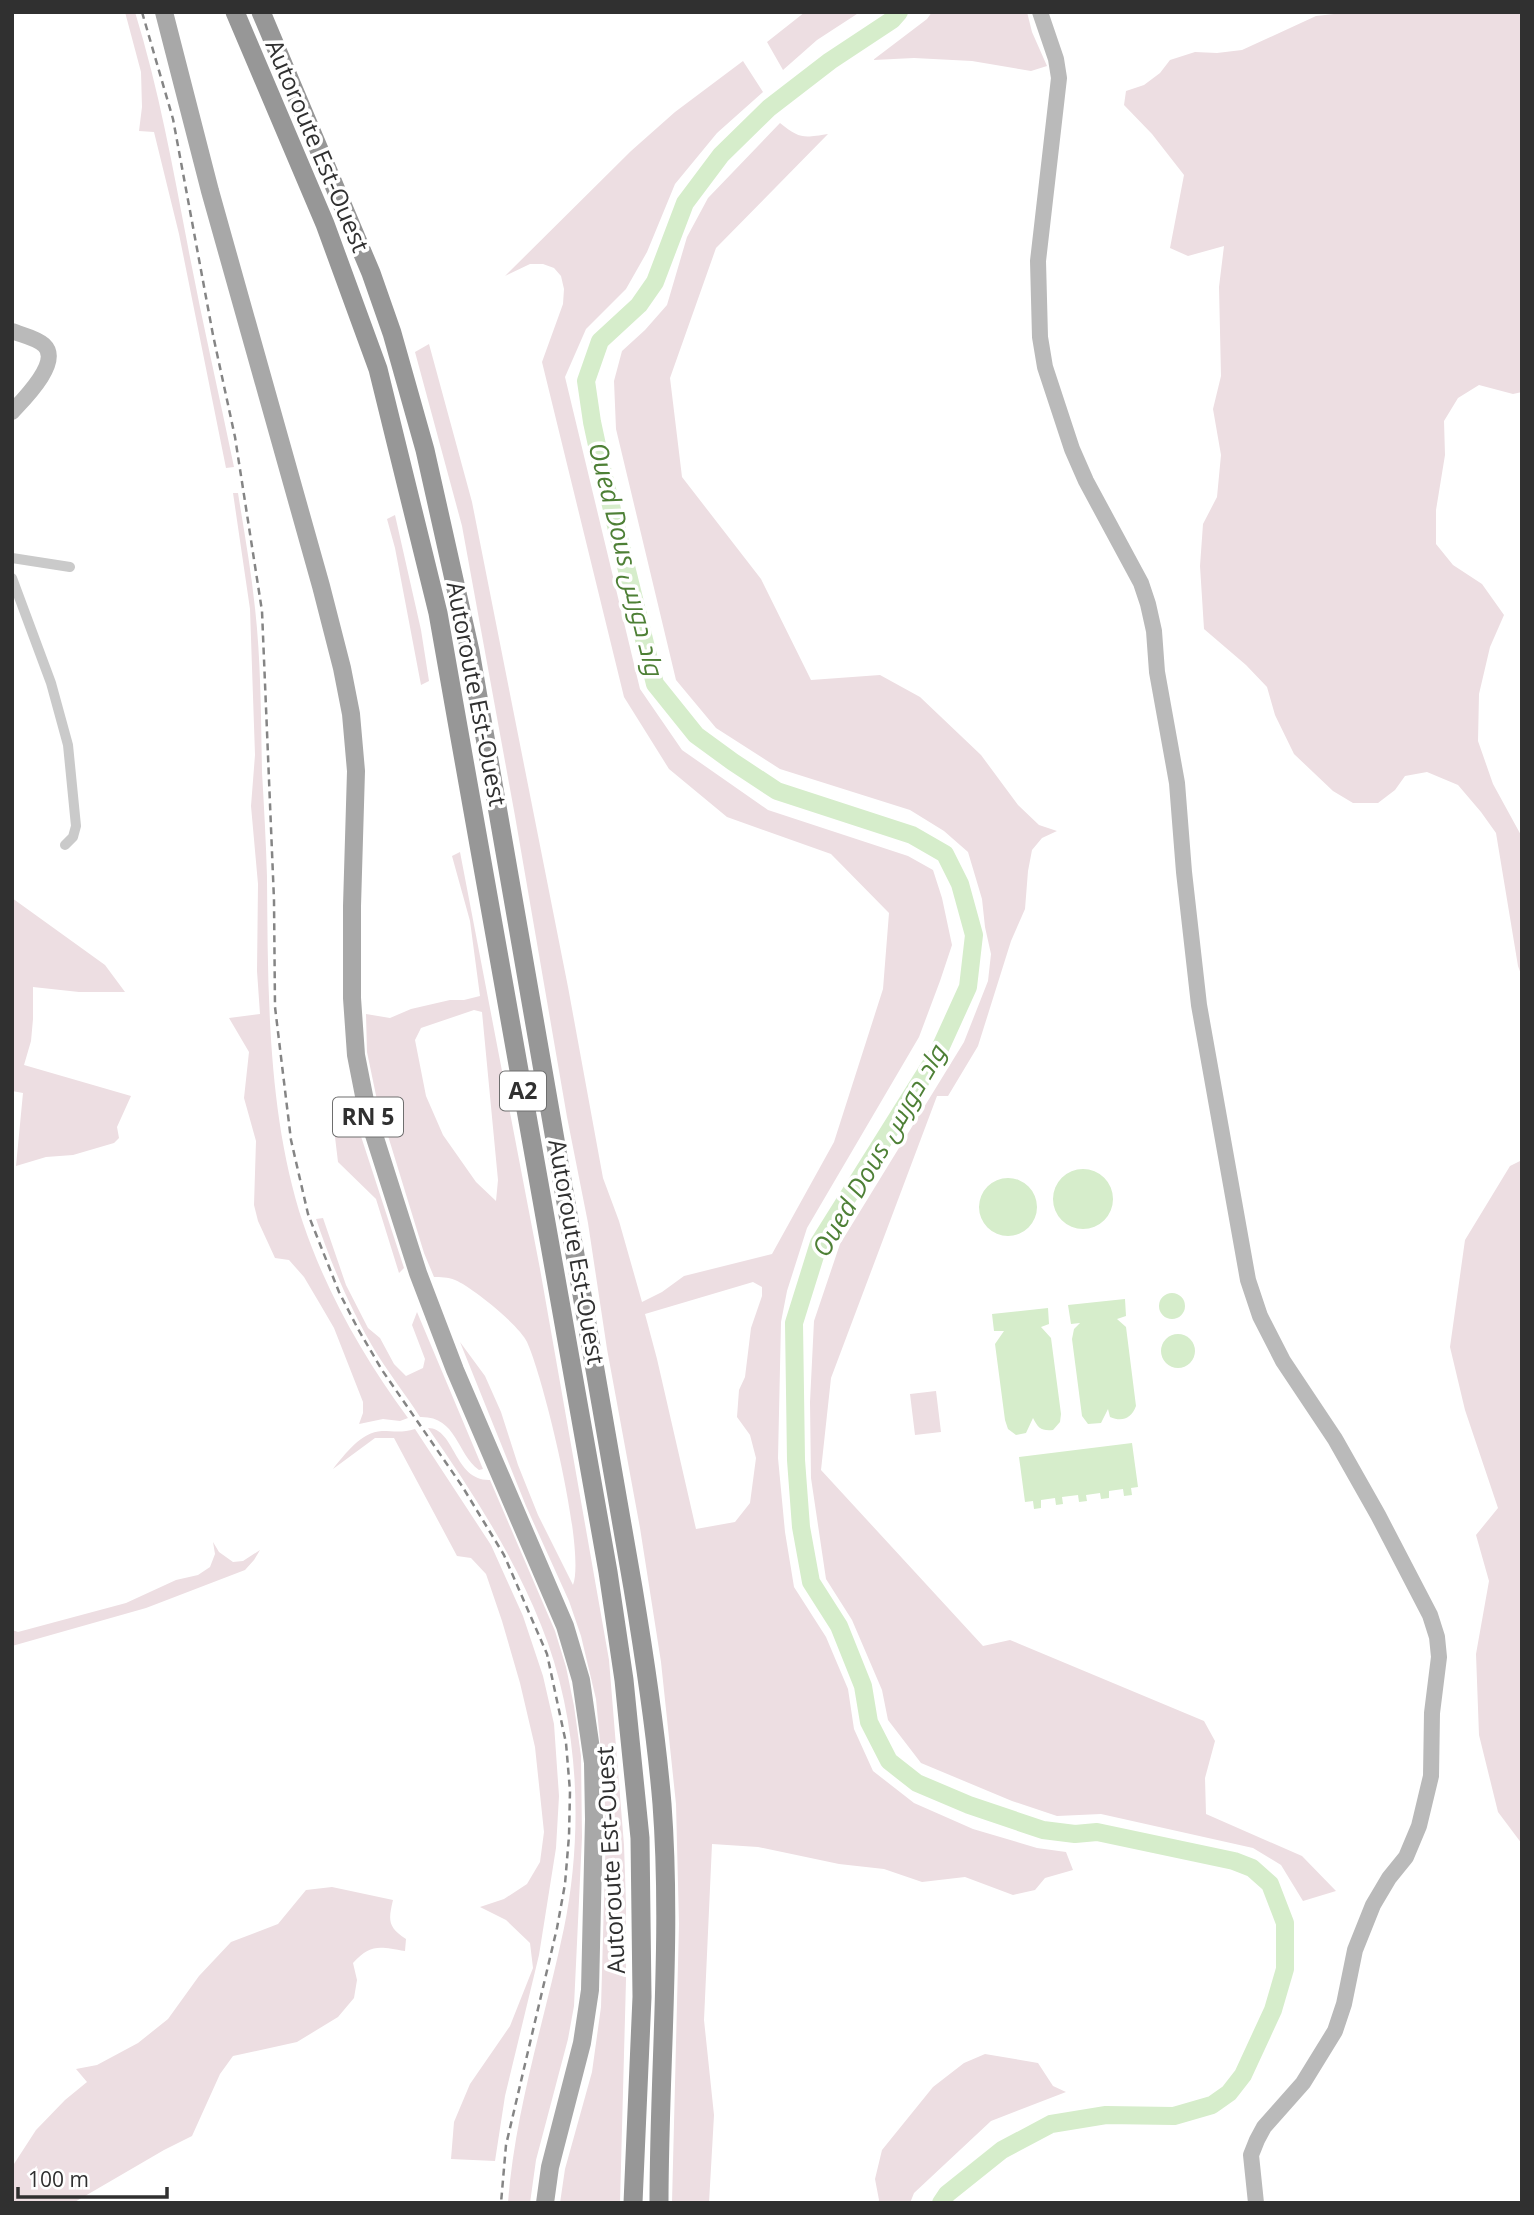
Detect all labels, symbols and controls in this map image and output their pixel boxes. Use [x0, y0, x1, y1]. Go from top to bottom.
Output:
street label: Autoroute Est-Ouest [259, 34, 378, 257]
water label: Oued Dous واد دورس [581, 438, 674, 681]
street label: Autoroute Est-Ouest [440, 579, 515, 809]
water label: Oued Dous واد دورس [803, 1036, 954, 1263]
road number: A2 [500, 1072, 546, 1110]
road number: RN 5 [333, 1098, 403, 1136]
street label: Autoroute Est-Ouest [541, 1137, 614, 1367]
street label: Autoroute Est-Ouest [587, 1745, 632, 1975]
scale bar [18, 2156, 166, 2200]
text: 100 m [28, 2165, 89, 2193]

